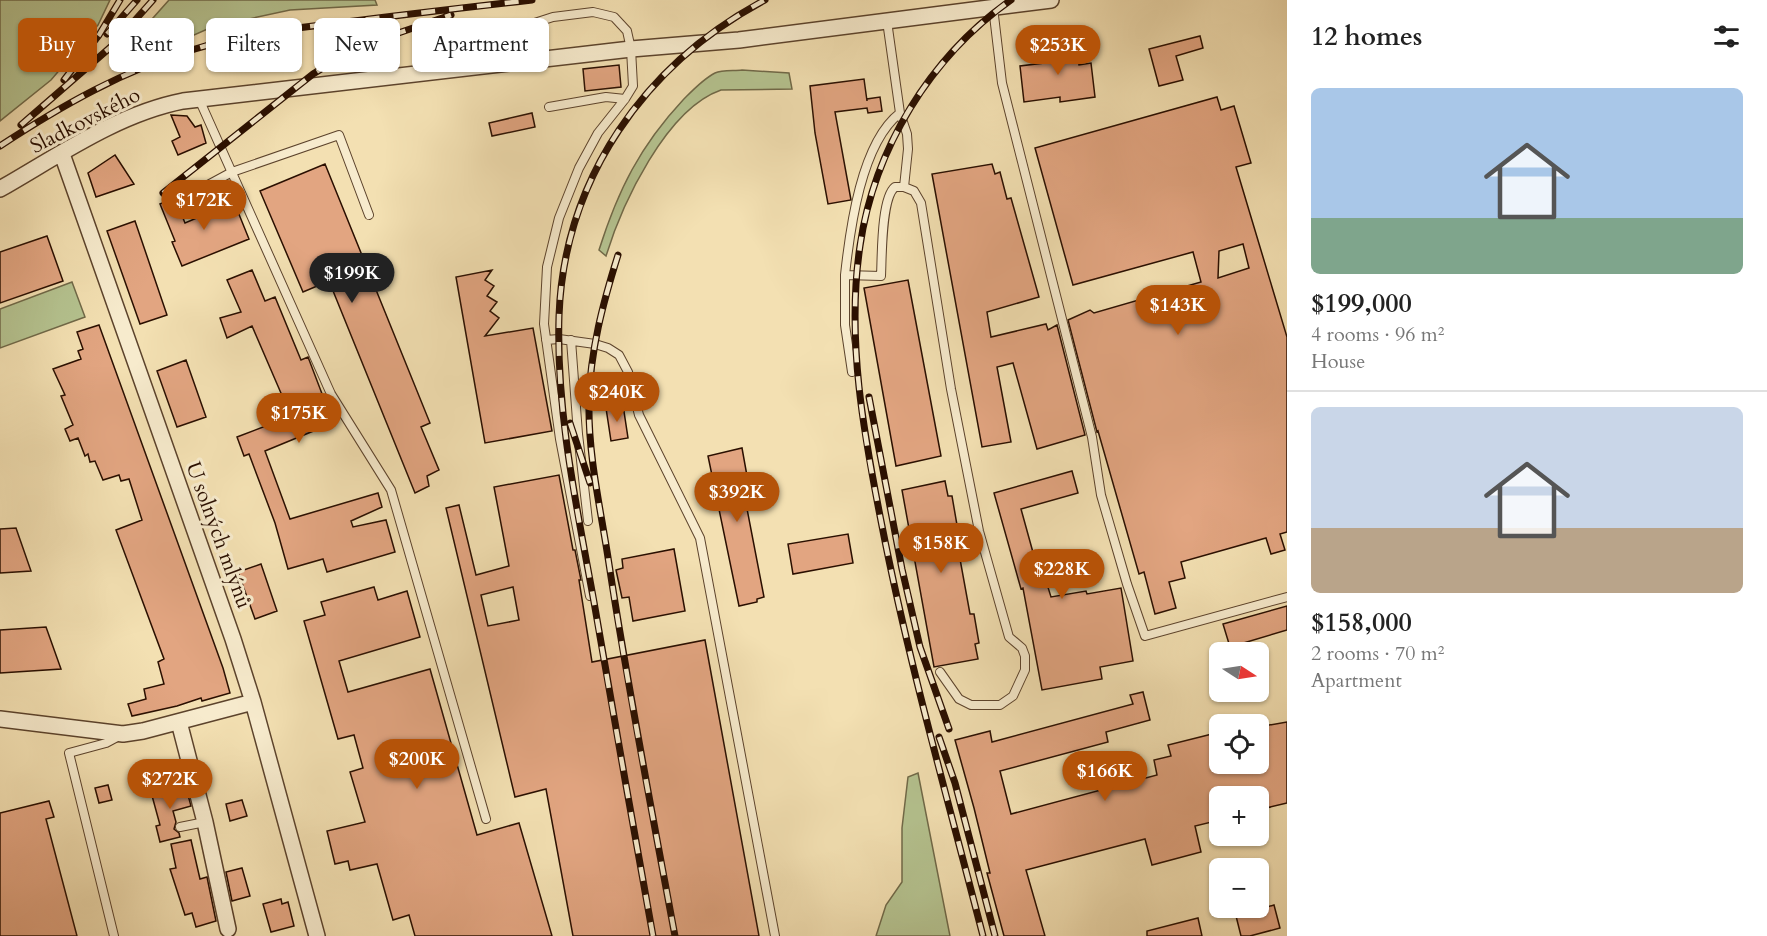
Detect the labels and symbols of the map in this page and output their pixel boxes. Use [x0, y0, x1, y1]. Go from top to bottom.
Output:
pin: $253K [1016, 25, 1100, 76]
street label: Sladkovského [25, 80, 145, 161]
pin: $172K [162, 180, 246, 231]
pin: $199K [310, 253, 394, 304]
pin: $143K [1136, 285, 1220, 336]
pin: $240K [575, 372, 659, 423]
pin: $175K [257, 393, 341, 444]
street label: U solných mlýnů [179, 458, 259, 613]
pin: $392K [695, 472, 779, 523]
pin: $158K [899, 523, 983, 574]
pin: $228K [1020, 549, 1104, 600]
north arrow [1209, 642, 1269, 702]
pin: $200K [375, 739, 459, 790]
pin: $166K [1063, 751, 1147, 802]
pin: $272K [128, 759, 212, 810]

